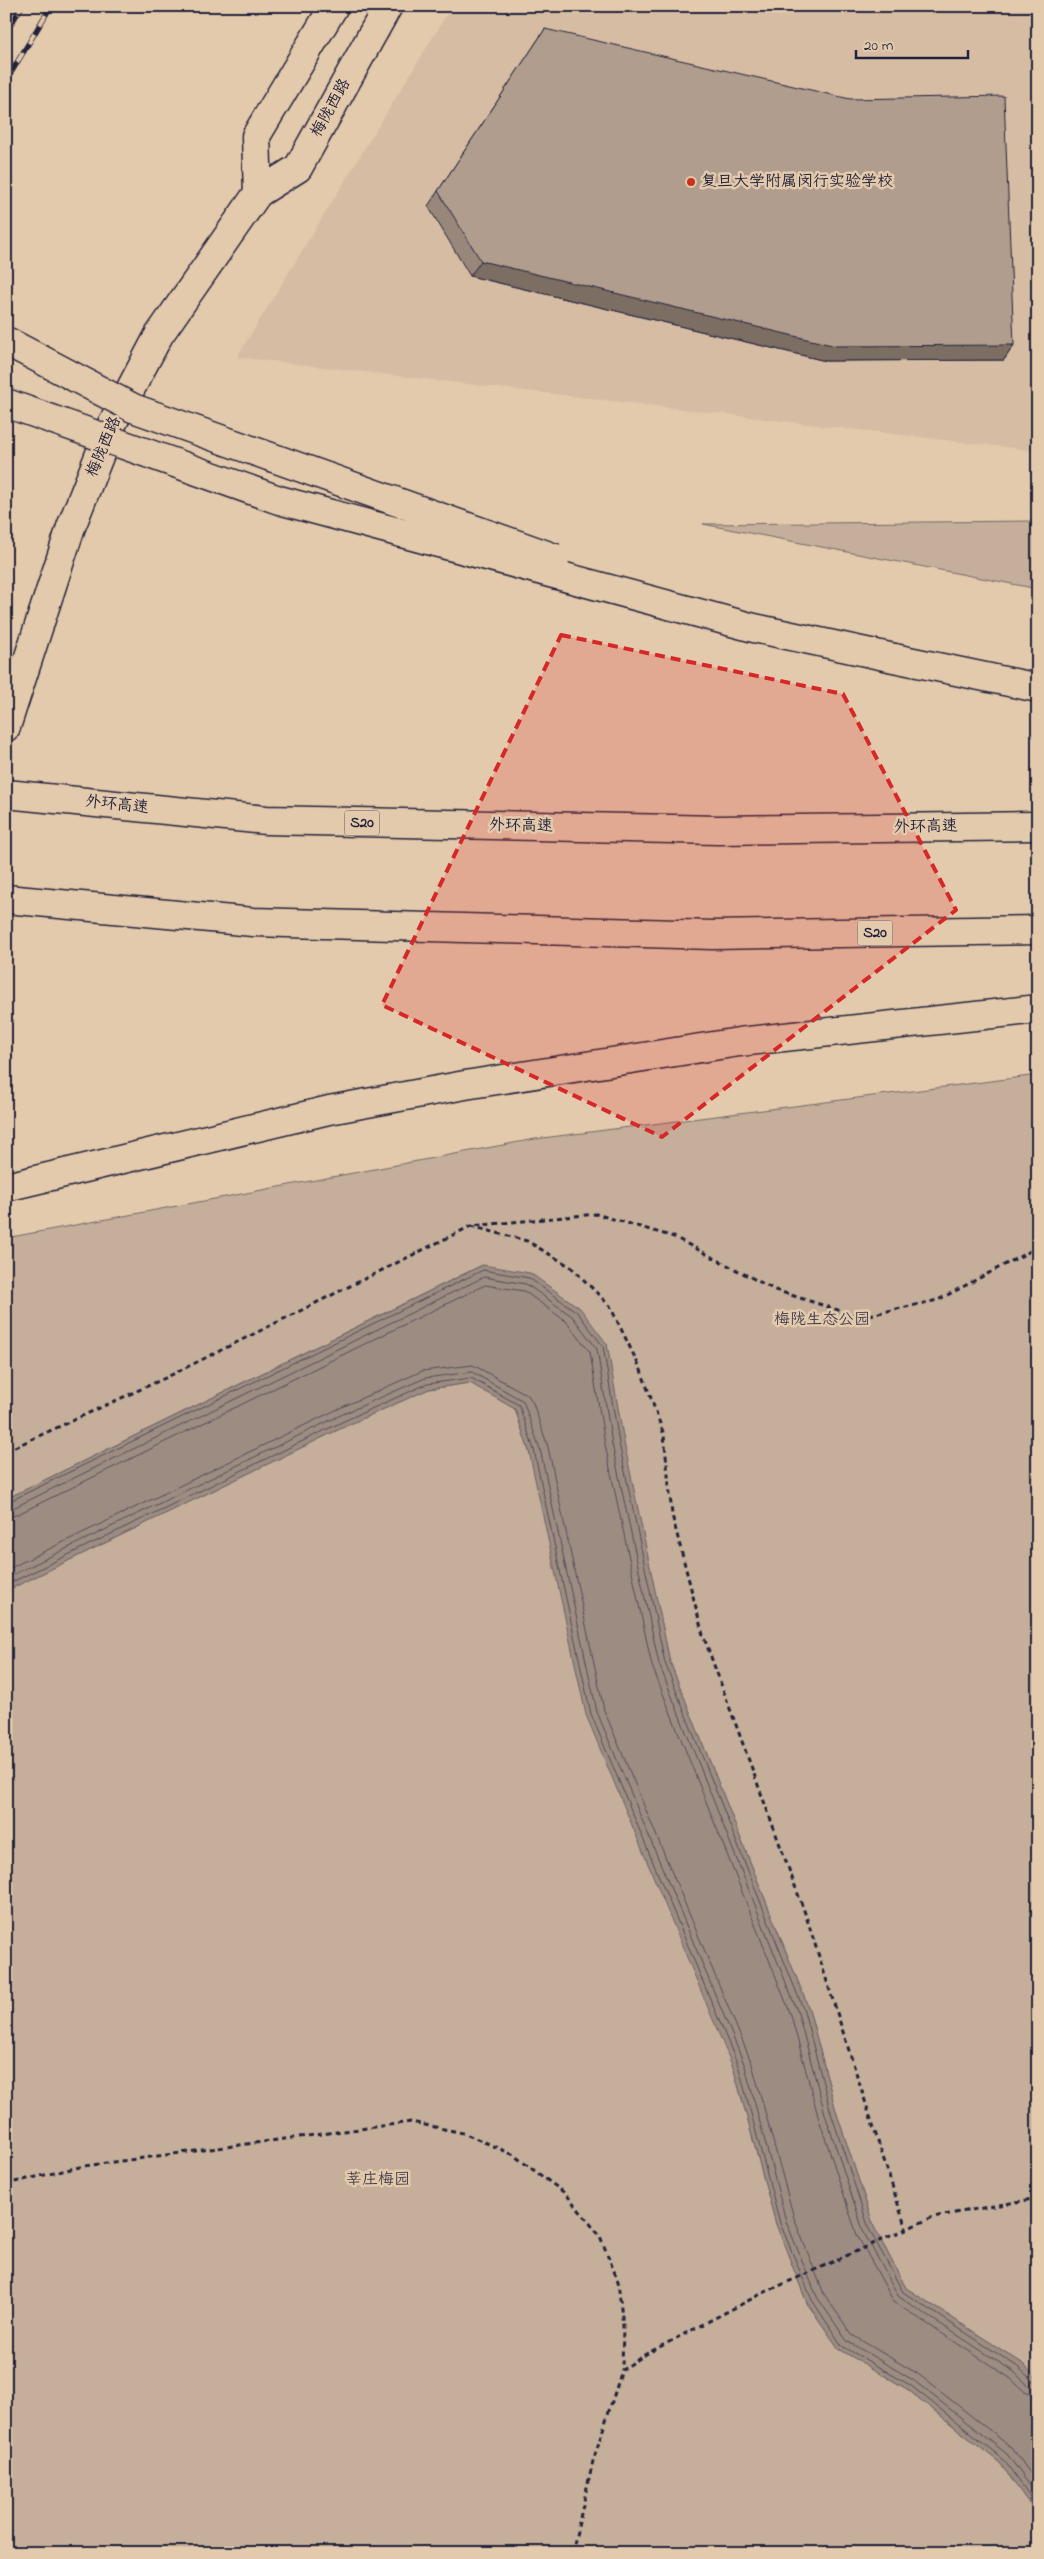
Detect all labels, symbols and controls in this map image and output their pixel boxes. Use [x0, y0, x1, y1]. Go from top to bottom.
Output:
scale bar [856, 28, 969, 60]
text: 20 m [864, 35, 894, 57]
street label: 梅陇西路 [305, 74, 357, 142]
place label: 复旦大学附属闵行实验学校 [701, 170, 893, 194]
marker: 复旦大学附属闵行实验学校 [685, 176, 697, 188]
street label: 梅陇西路 [80, 413, 128, 481]
street label: 外环高速 [84, 790, 150, 820]
road number: S20 [344, 810, 380, 836]
street label: 外环高速 [489, 813, 553, 839]
street label: 外环高速 [894, 814, 958, 840]
road number: S20 [858, 920, 892, 946]
park label: 梅陇生态公园 [774, 1308, 870, 1332]
park label: 莘庄梅园 [346, 2168, 410, 2192]

